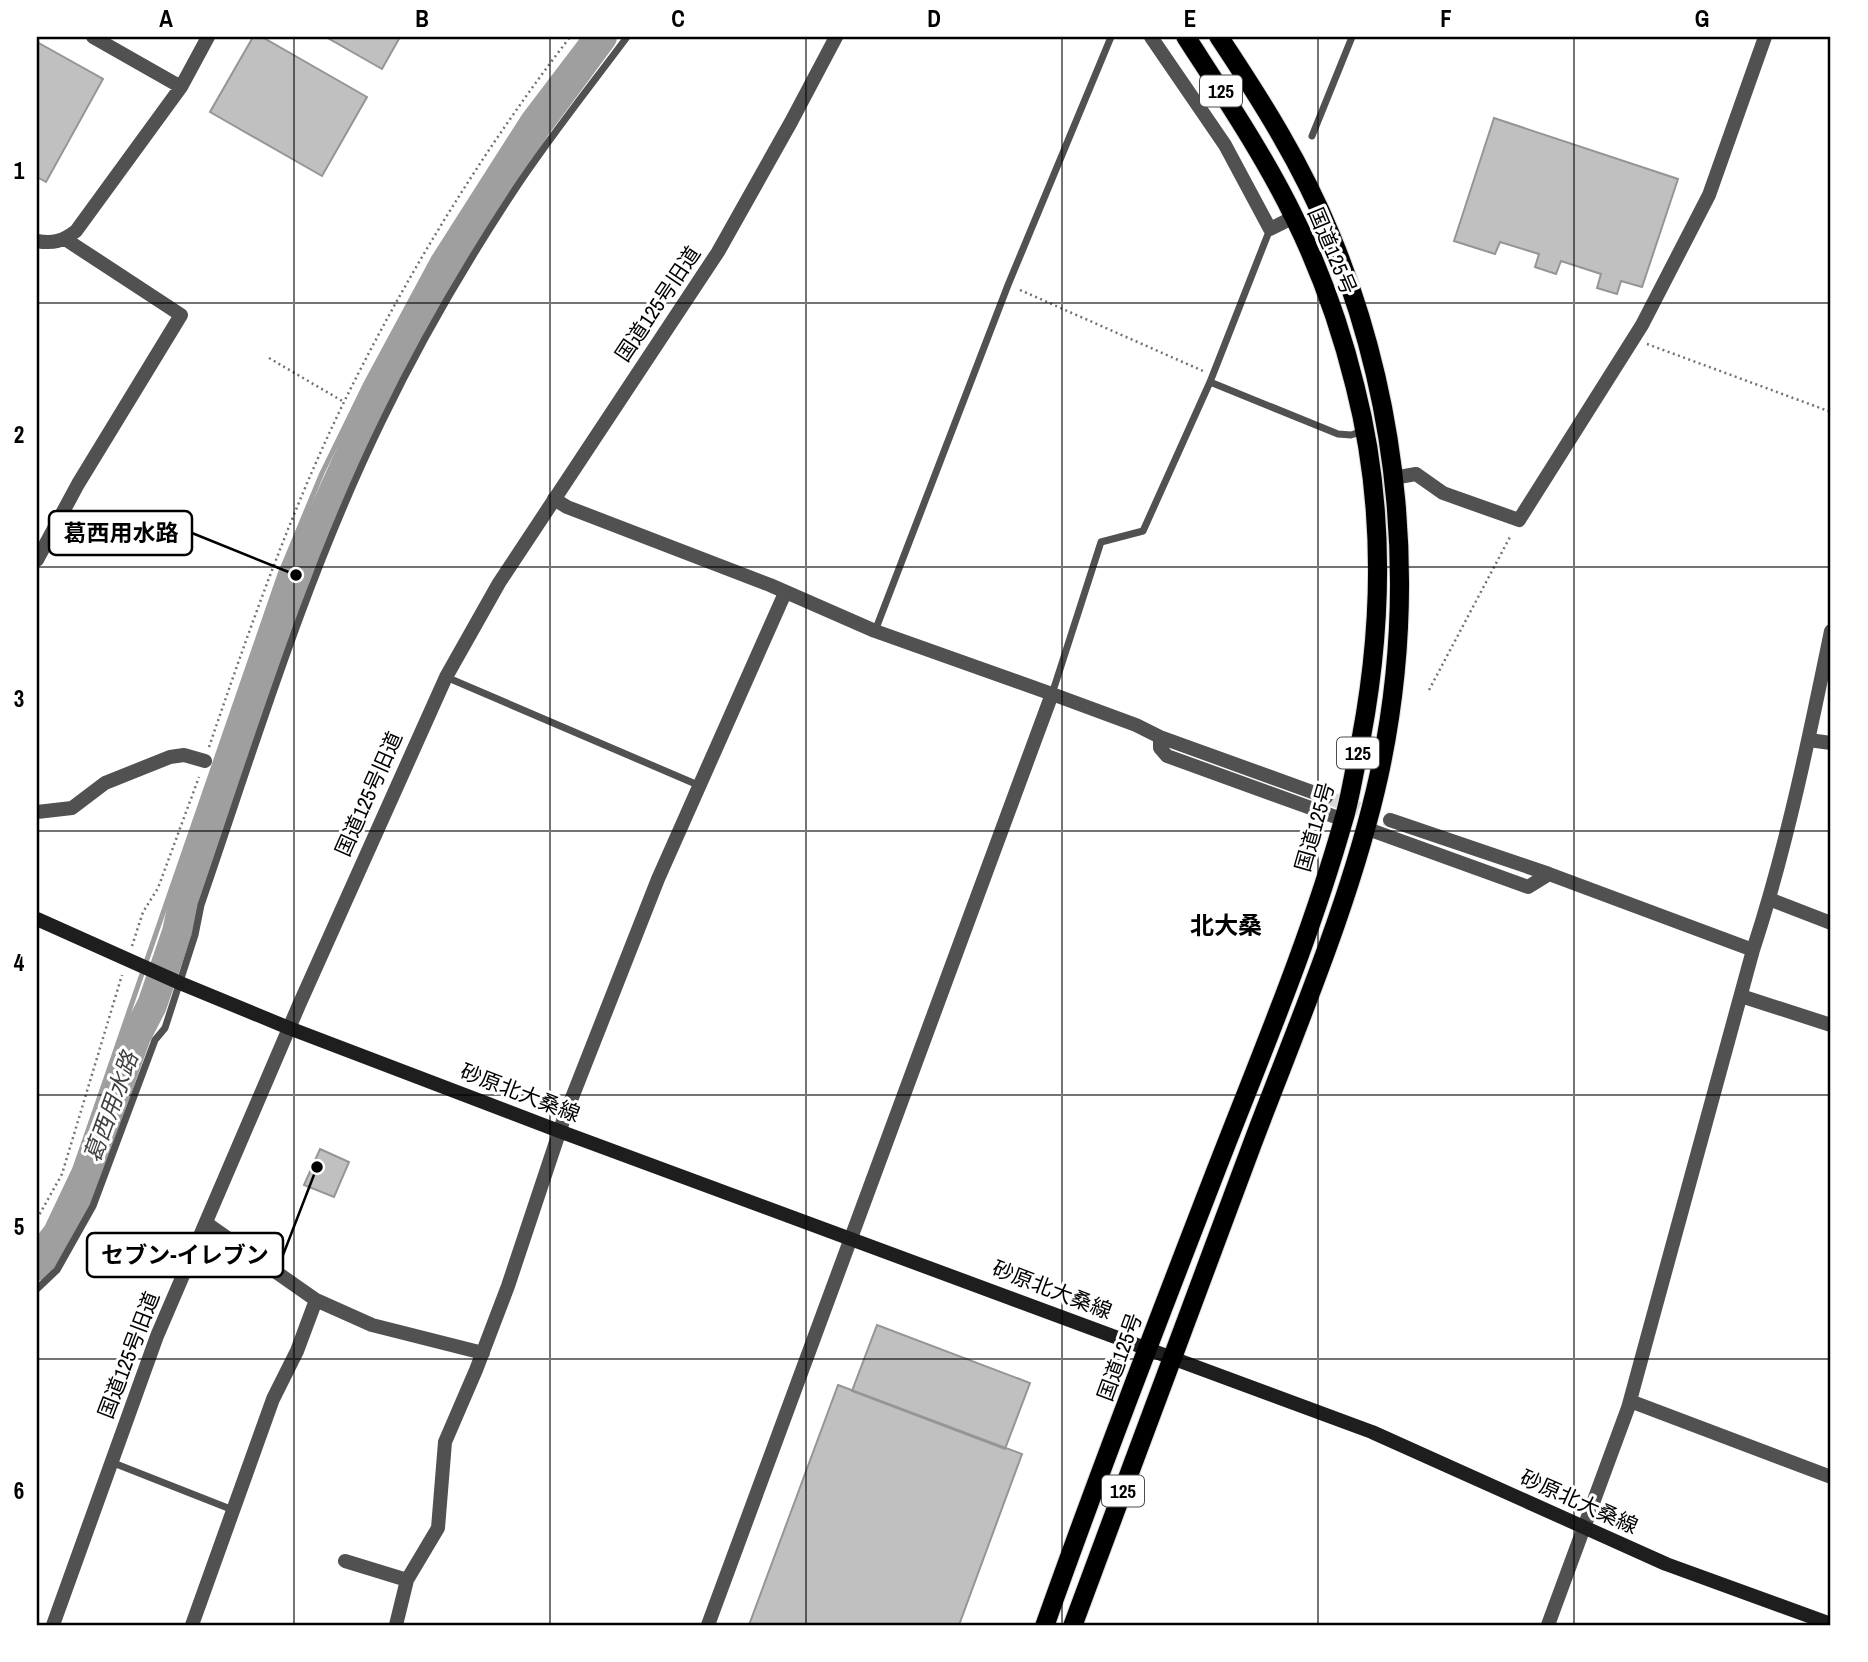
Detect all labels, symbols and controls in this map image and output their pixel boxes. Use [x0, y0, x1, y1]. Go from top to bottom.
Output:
text: A [159, 3, 173, 34]
text: B [415, 3, 429, 34]
text: C [671, 3, 685, 34]
text: D [927, 3, 941, 34]
text: E [1184, 3, 1196, 34]
text: F [1440, 3, 1452, 34]
text: G [1695, 3, 1709, 34]
road number: 125 [1200, 76, 1242, 106]
text: 1 [14, 155, 25, 186]
street label: 国道125号 [1301, 203, 1364, 299]
street label: 国道125号旧道 [608, 240, 707, 367]
text: 2 [14, 419, 24, 450]
callout: 葛西用水路 [49, 511, 192, 555]
text: 葛西用水路 [64, 517, 179, 548]
text: 3 [14, 683, 24, 714]
street label: 国道125号旧道 [328, 727, 409, 861]
road number: 125 [1337, 738, 1379, 768]
street label: 国道125号 [1288, 779, 1341, 875]
district label: 北大桑 [1190, 909, 1262, 941]
text: 4 [14, 947, 25, 978]
water label: 葛西用水路 [76, 1046, 145, 1166]
street label: 砂原北大桑線 [456, 1056, 584, 1129]
text: 5 [14, 1211, 24, 1242]
callout: セブン-イレブン [87, 1233, 283, 1277]
text: セブン-イレブン [101, 1239, 269, 1270]
street label: 砂原北大桑線 [988, 1253, 1116, 1326]
street label: 国道125号旧道 [91, 1287, 166, 1422]
street label: 国道125号 [1090, 1309, 1149, 1405]
street label: 砂原北大桑線 [1516, 1463, 1643, 1540]
text: 6 [14, 1475, 24, 1506]
road number: 125 [1102, 1476, 1144, 1506]

